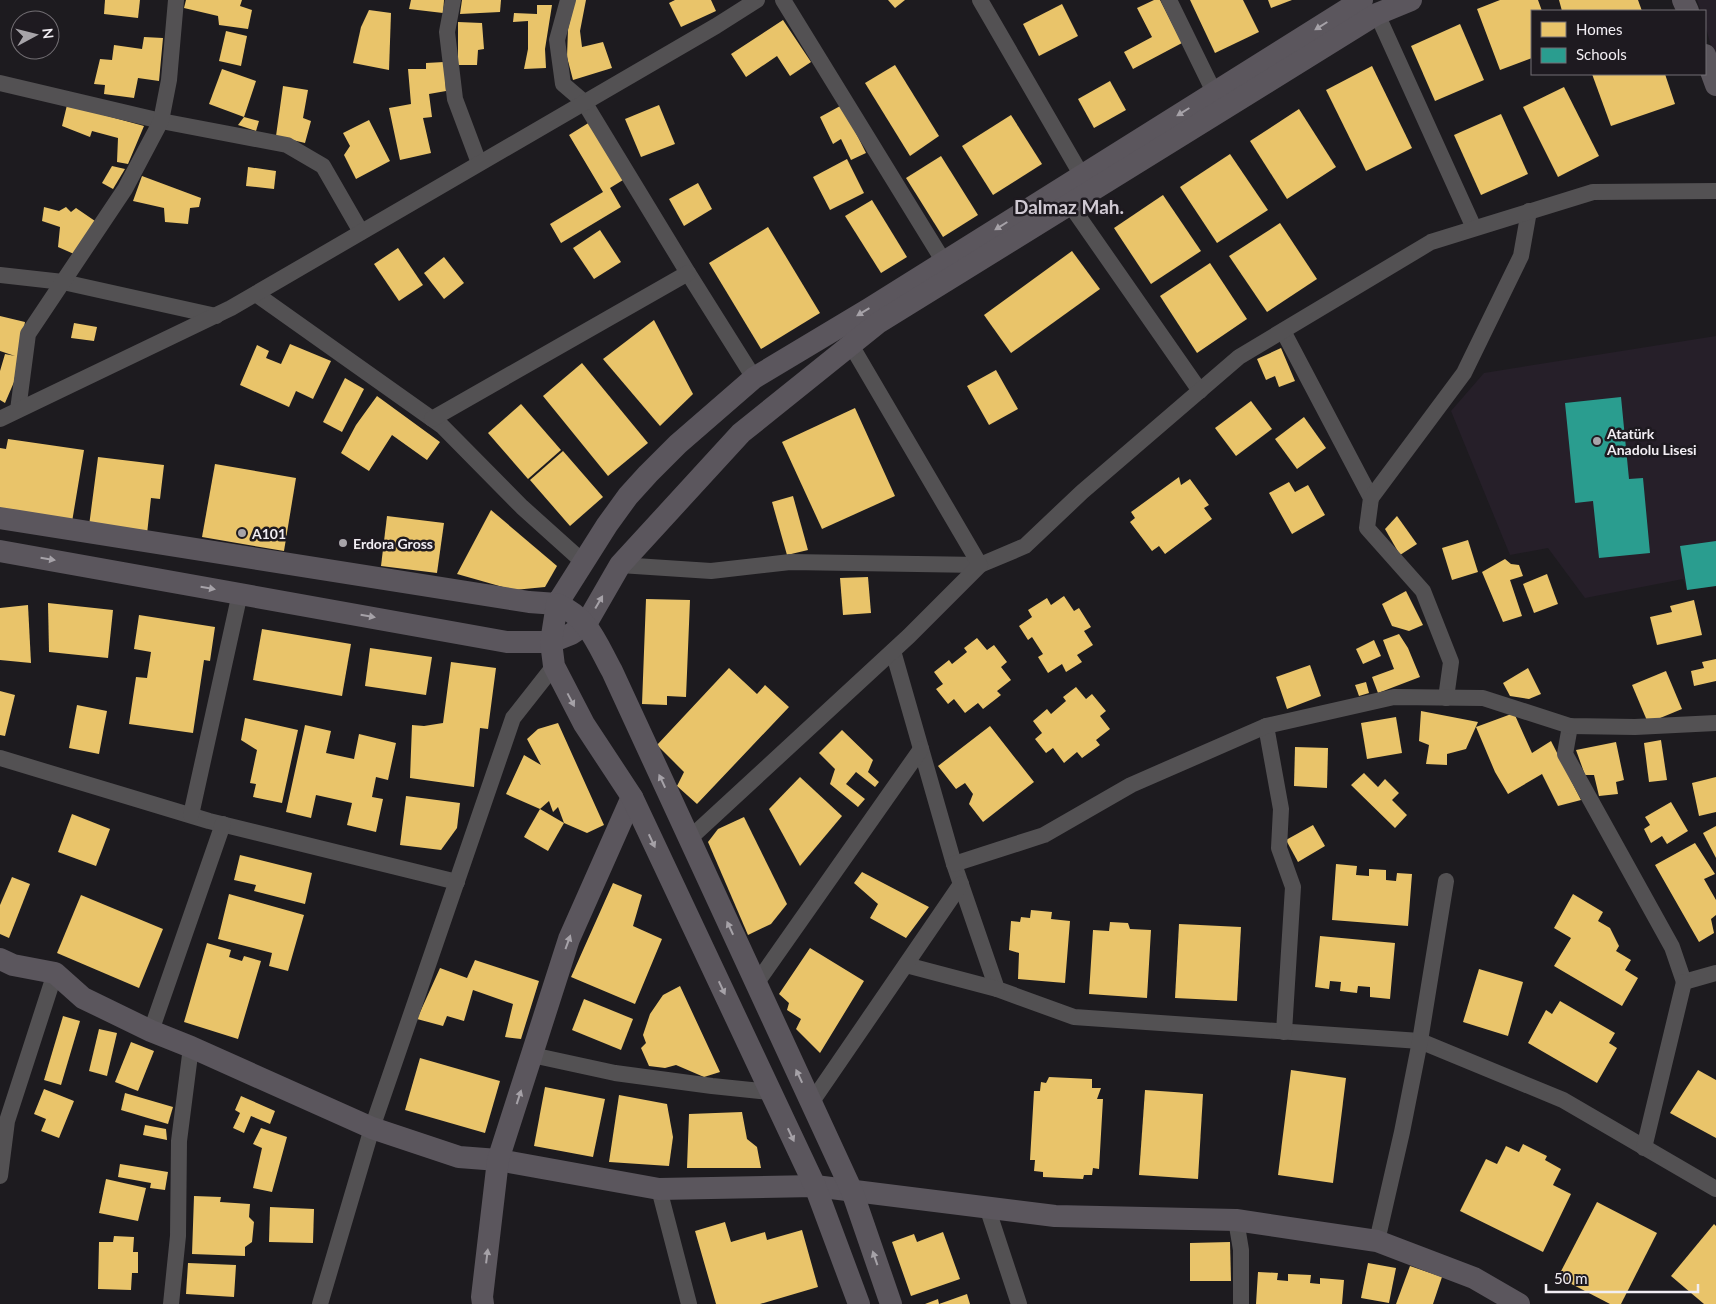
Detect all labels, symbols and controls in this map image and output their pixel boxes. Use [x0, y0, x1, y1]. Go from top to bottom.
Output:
north arrow [10, 10, 60, 60]
legend [1531, 10, 1706, 75]
text: Homes [1576, 20, 1622, 38]
one-way arrow [1314, 21, 1327, 30]
text: N [39, 27, 57, 40]
text: Schools [1576, 45, 1627, 63]
one-way arrow [1176, 107, 1190, 117]
district label: Dalmaz Mah. [1014, 195, 1124, 218]
one-way arrow [994, 222, 1007, 231]
one-way arrow [856, 308, 869, 317]
place label: Atatürk Anadolu Lisesi [1606, 425, 1697, 458]
marker: Atatürk Anadolu Lisesi [1591, 435, 1603, 447]
place label: A101 [251, 525, 286, 542]
marker: A101 [236, 527, 248, 539]
place label: Erdora Gross [353, 535, 433, 552]
marker: Erdora Gross [337, 537, 349, 549]
one-way arrow [41, 555, 57, 563]
one-way arrow [200, 584, 216, 592]
one-way arrow [594, 596, 603, 609]
one-way arrow [360, 613, 376, 621]
one-way arrow [567, 693, 576, 707]
one-way arrow [658, 774, 666, 788]
one-way arrow [649, 834, 657, 848]
one-way arrow [726, 921, 735, 936]
one-way arrow [564, 934, 572, 949]
one-way arrow [718, 981, 726, 995]
one-way arrow [794, 1069, 802, 1083]
one-way arrow [515, 1089, 523, 1104]
one-way arrow [787, 1128, 795, 1142]
one-way arrow [483, 1247, 491, 1263]
one-way arrow [871, 1250, 879, 1265]
scale bar [1546, 1262, 1698, 1294]
text: 50 m [1554, 1269, 1588, 1287]

